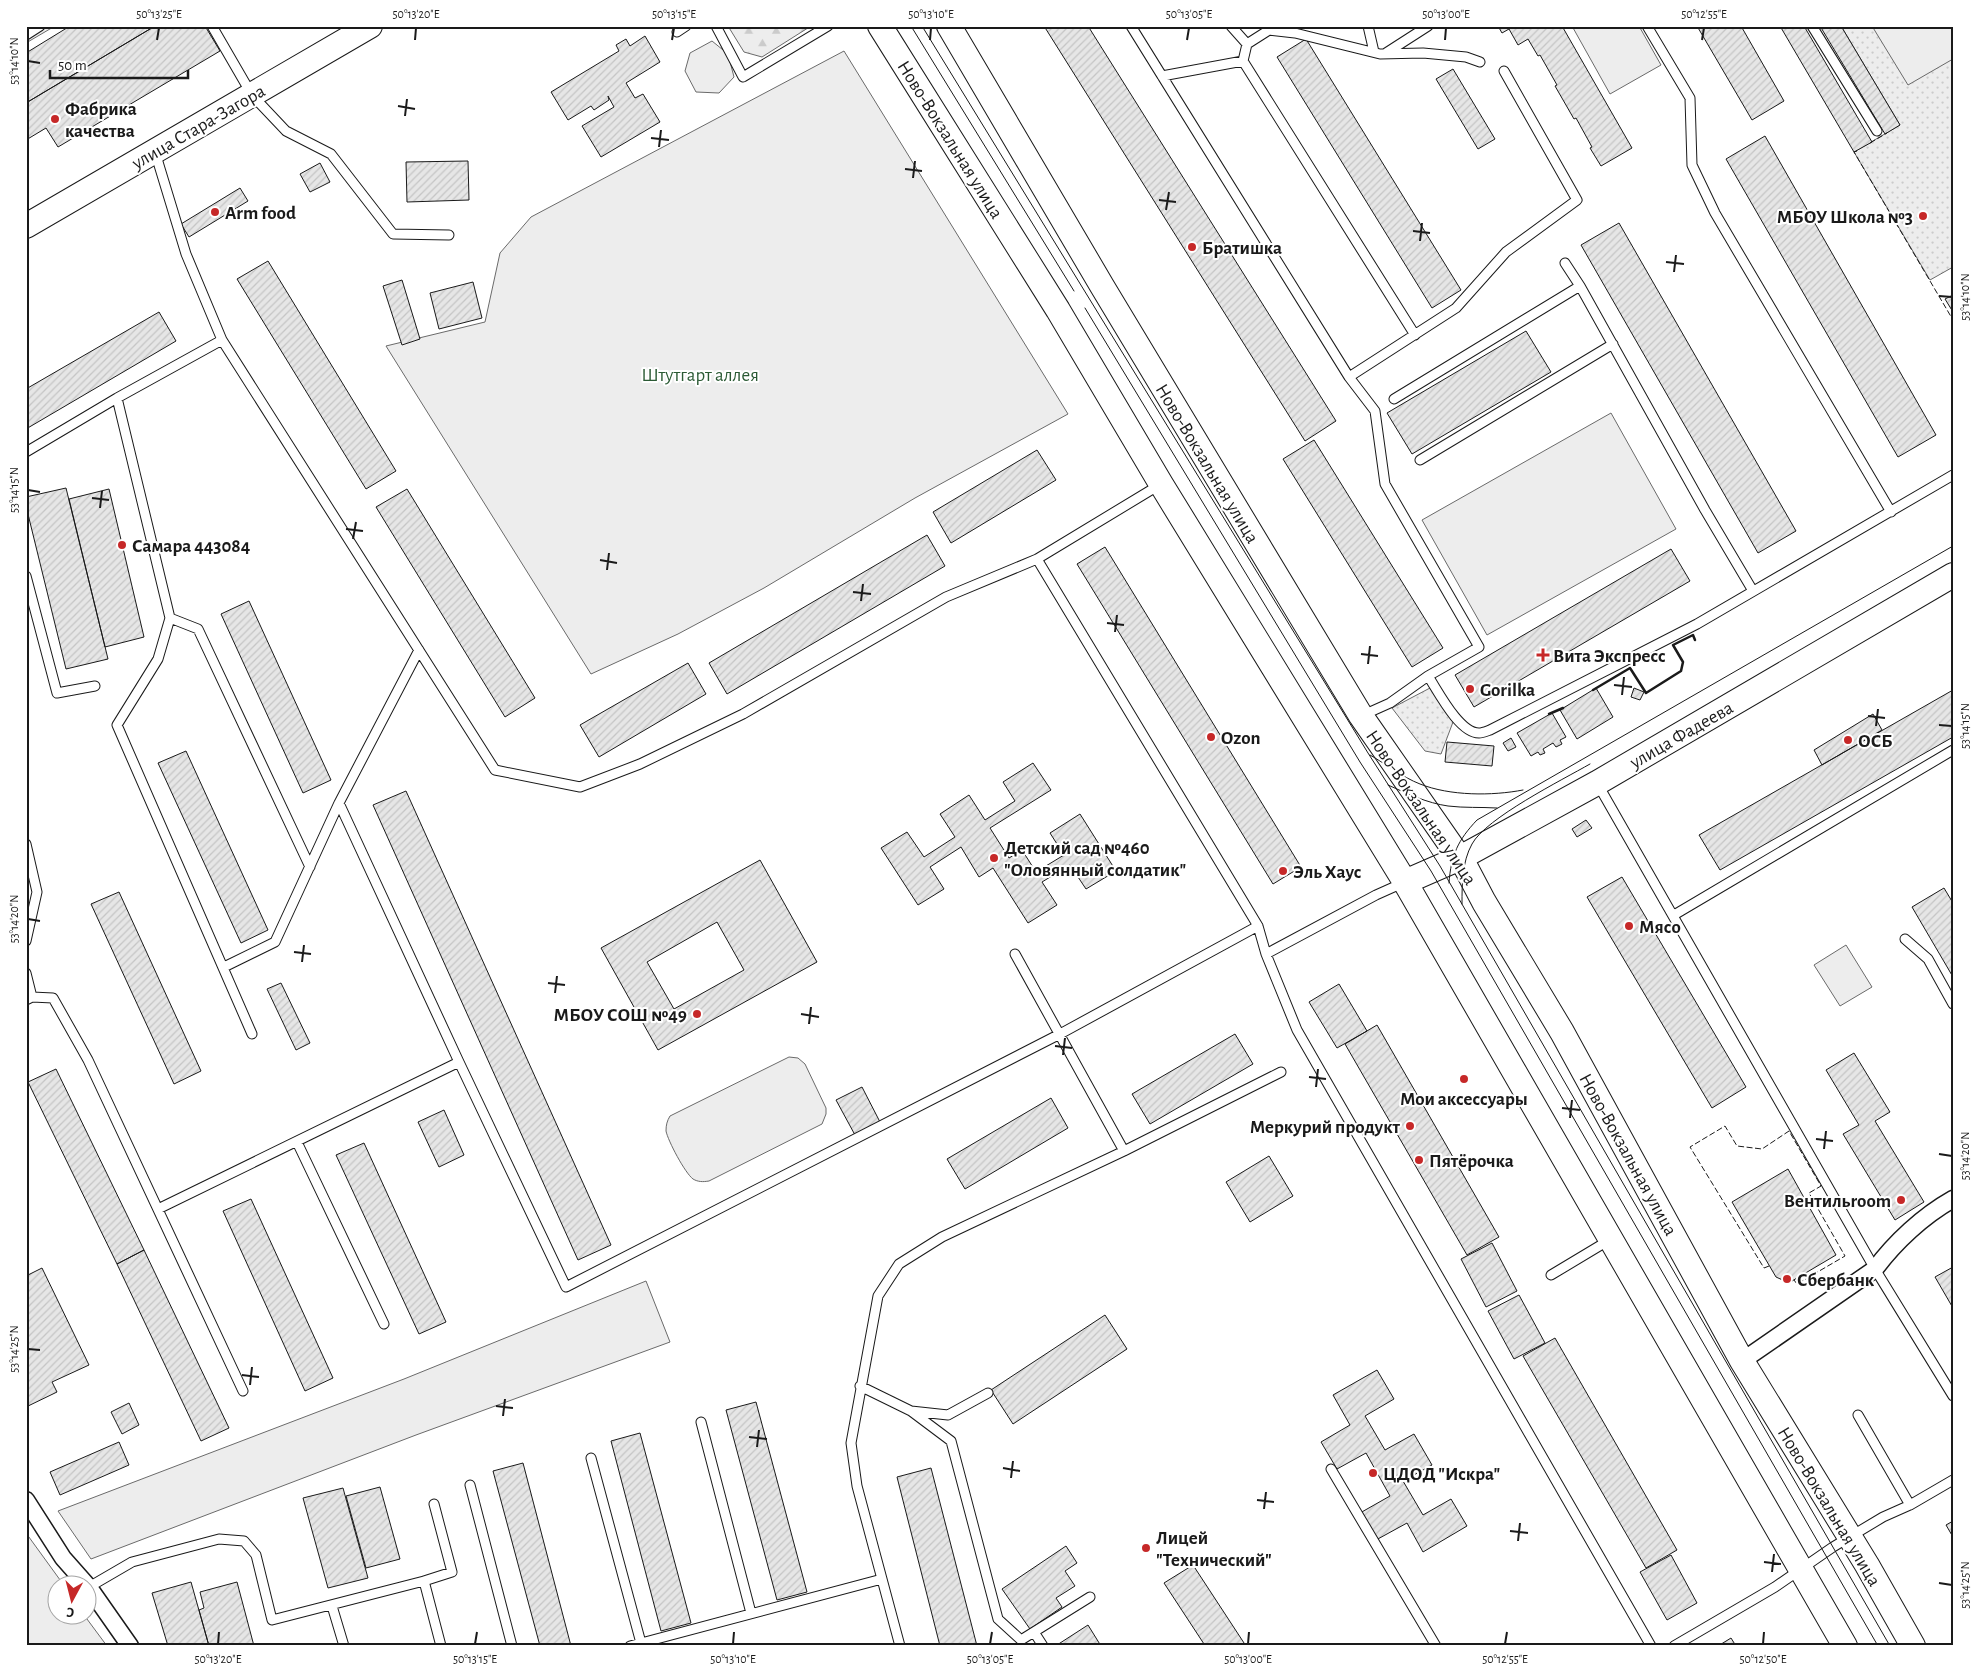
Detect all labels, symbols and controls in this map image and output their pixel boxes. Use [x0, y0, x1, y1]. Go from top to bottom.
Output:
text: 50°13'25"E [136, 8, 182, 20]
text: 50°13'20"E [393, 8, 440, 20]
text: 50°13'15"E [652, 8, 696, 20]
text: 50°13'10"E [908, 8, 954, 20]
text: 50°13'05"E [1166, 8, 1212, 20]
text: 50°13'00"E [1422, 8, 1470, 20]
text: 50°12'55"E [1681, 8, 1727, 20]
text: 53°14'10"N [8, 37, 20, 85]
scale bar [50, 48, 188, 80]
street label: Ново-Вокзальная улица [893, 57, 1006, 222]
text: 50 m [58, 58, 87, 73]
street label: улица Стара-Загора [128, 81, 269, 174]
place label: Фабрика качества [65, 100, 137, 141]
marker: Фабрика качества [49, 113, 61, 125]
place label: Arm food [225, 204, 296, 223]
marker: Arm food [209, 206, 221, 218]
place label: МБОУ Школа №3 [1777, 208, 1913, 227]
marker: МБОУ Школа №3 [1917, 210, 1929, 222]
place label: Братишка [1202, 239, 1282, 258]
marker: Братишка [1186, 241, 1198, 253]
text: 53°14'10"N [1959, 273, 1971, 321]
park label: Штутгарт аллея [641, 366, 759, 385]
street label: Ново-Вокзальная улица [1152, 381, 1262, 547]
text: 53°14'15"N [8, 467, 20, 513]
place label: Самара 443084 [132, 537, 251, 556]
marker: Самара 443084 [116, 539, 128, 551]
place label: Вита Экспресс [1553, 647, 1666, 666]
marker: Вита Экспресс [1537, 649, 1549, 661]
place label: Gorilka [1480, 681, 1535, 700]
marker: Gorilka [1464, 683, 1476, 695]
street label: улица Фадеева [1626, 698, 1737, 773]
text: 53°14'15"N [1959, 703, 1971, 749]
street label: Ново-Вокзальная улица [1362, 727, 1480, 889]
place label: Ozon [1221, 729, 1260, 748]
marker: Ozon [1205, 731, 1217, 743]
place label: ОСБ [1858, 732, 1893, 751]
marker: ОСБ [1842, 734, 1854, 746]
place label: Детский сад №460 "Оловянный солдатик" [1004, 839, 1186, 880]
marker: Детский сад №460 "Оловянный солдатик" [988, 852, 1000, 864]
place label: Эль Хаус [1293, 863, 1362, 882]
marker: Эль Хаус [1277, 865, 1289, 877]
text: 53°14'20"N [8, 895, 20, 943]
place label: Мясо [1639, 918, 1681, 937]
marker: Мясо [1623, 920, 1635, 932]
place label: МБОУ СОШ №49 [554, 1006, 687, 1025]
marker: МБОУ СОШ №49 [691, 1008, 703, 1020]
street label: Ново-Вокзальная улица [1575, 1070, 1680, 1239]
marker: Мои аксессуары [1458, 1073, 1470, 1085]
place label: Мои аксессуары [1400, 1090, 1528, 1109]
place label: Меркурий продукт [1250, 1118, 1401, 1137]
marker: Меркурий продукт [1404, 1120, 1416, 1132]
text: 53°14'20"N [1959, 1132, 1971, 1180]
place label: Пятёрочка [1429, 1152, 1514, 1171]
marker: Пятёрочка [1413, 1154, 1425, 1166]
place label: Вентильroom [1784, 1192, 1891, 1211]
marker: Вентильroom [1895, 1194, 1907, 1206]
place label: Сбербанк [1797, 1271, 1875, 1290]
marker: Сбербанк [1781, 1273, 1793, 1285]
text: 53°14'25"N [8, 1325, 20, 1373]
street label: Ново-Вокзальная улица [1774, 1424, 1884, 1590]
place label: ЦДОД "Искра" [1383, 1465, 1500, 1484]
marker: ЦДОД "Искра" [1367, 1467, 1379, 1479]
place label: Лицей "Технический" [1156, 1529, 1272, 1570]
marker: Лицей "Технический" [1140, 1542, 1152, 1554]
text: 53°14'25"N [1959, 1561, 1971, 1609]
north arrow [48, 1574, 98, 1624]
text: С [66, 1604, 75, 1619]
text: 50°13'20"E [195, 1653, 242, 1665]
text: 50°13'15"E [453, 1653, 497, 1665]
text: 50°13'10"E [710, 1653, 756, 1665]
text: 50°13'05"E [967, 1653, 1013, 1665]
text: 50°13'00"E [1224, 1653, 1272, 1665]
text: 50°12'55"E [1482, 1653, 1528, 1665]
text: 50°12'50"E [1740, 1653, 1787, 1665]

